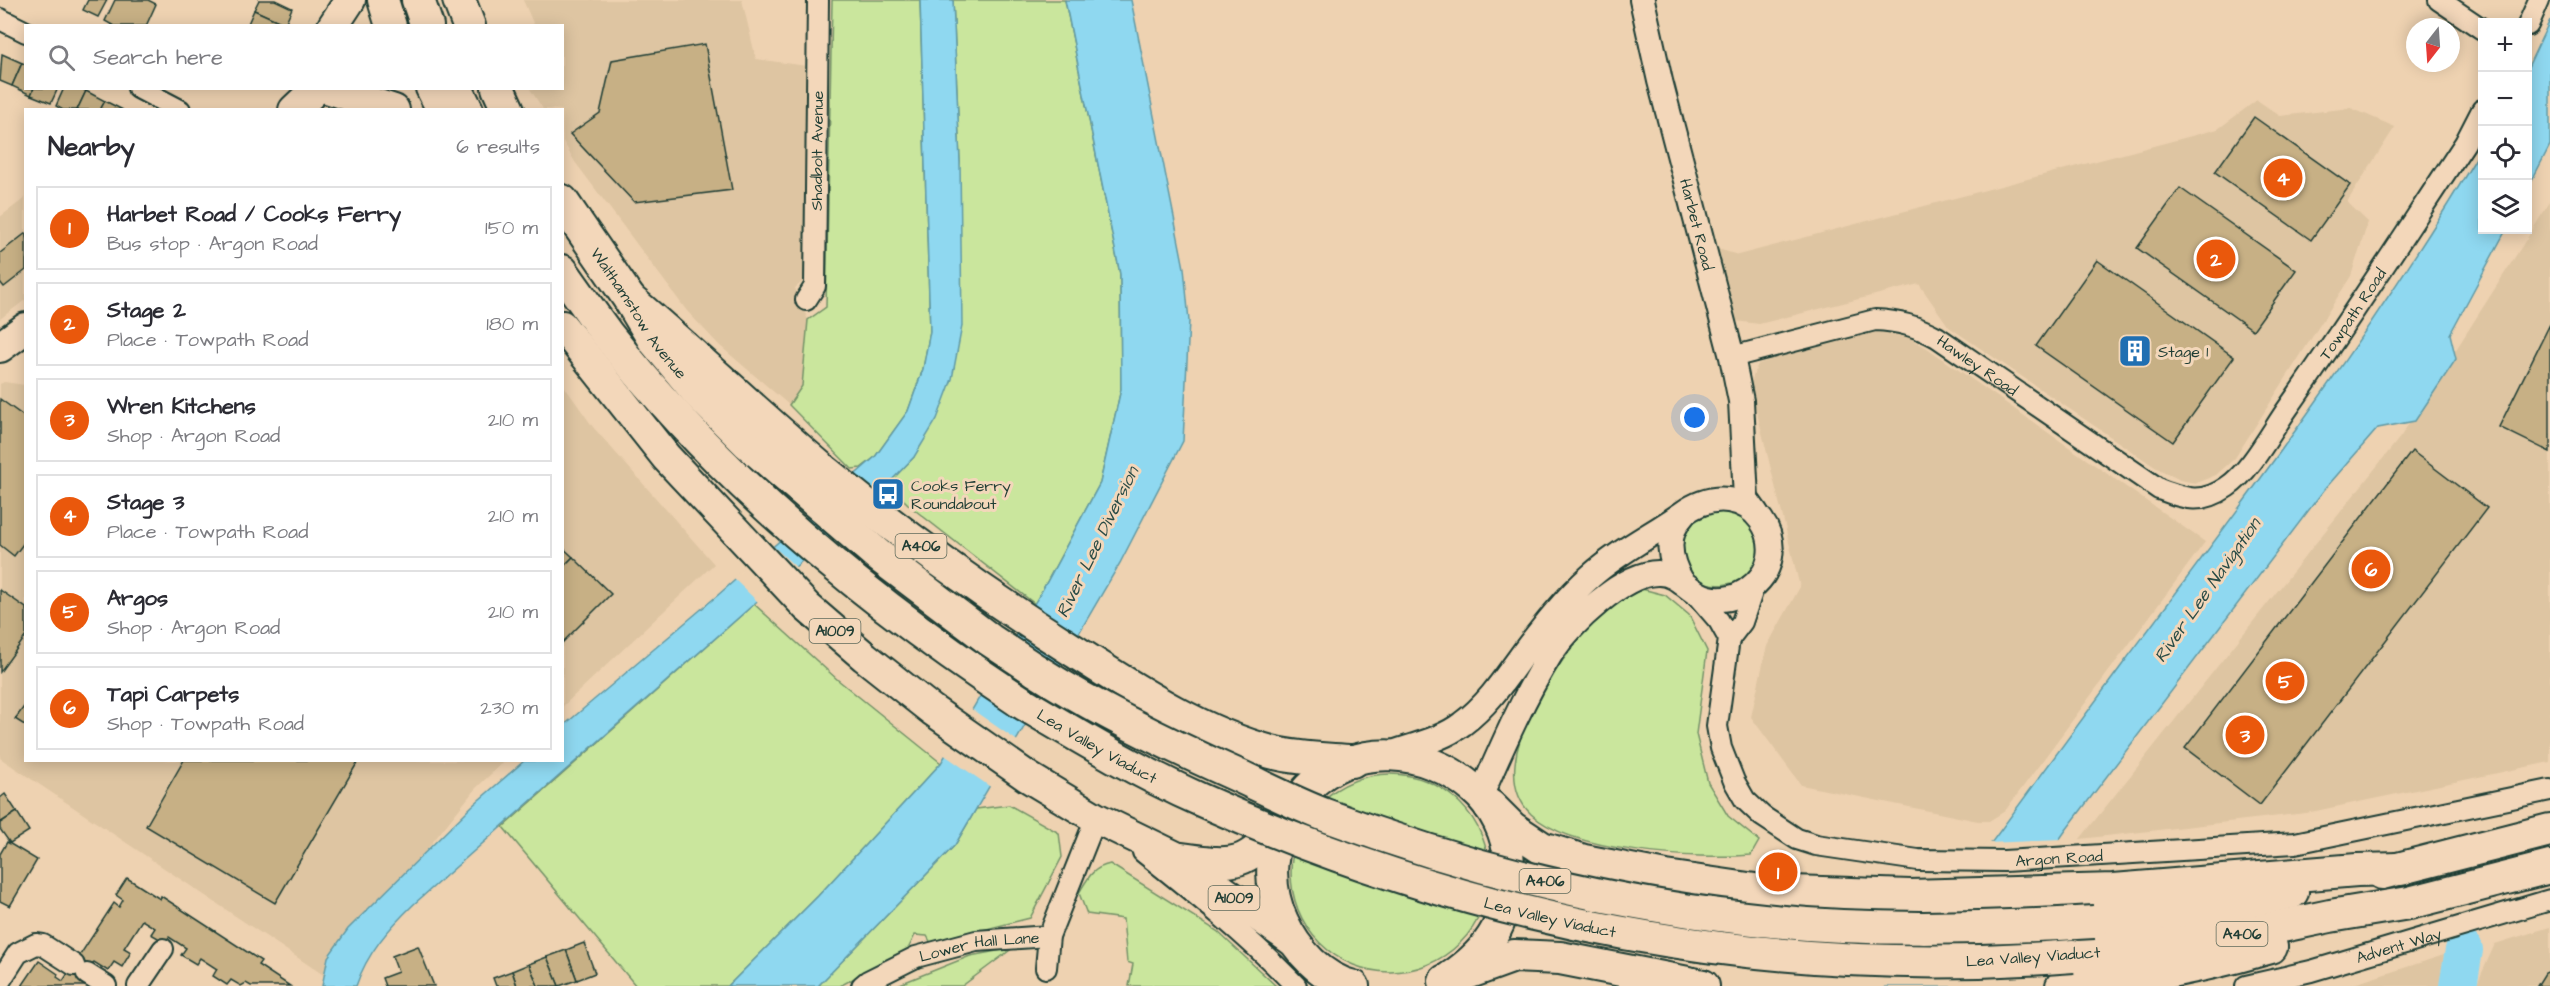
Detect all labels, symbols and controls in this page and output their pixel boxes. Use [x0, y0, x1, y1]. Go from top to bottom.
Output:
north arrow [2406, 18, 2460, 72]
map controls [2478, 18, 2532, 234]
button: + [2478, 18, 2532, 72]
search box [24, 24, 564, 90]
icon: search [45, 41, 78, 74]
text: Search here [93, 42, 223, 73]
button: − [2478, 72, 2532, 126]
street label: Shadbolt Avenue [806, 90, 829, 211]
button: locate [2478, 126, 2532, 180]
text: Nearby [48, 129, 135, 165]
text: 6 results [456, 133, 540, 161]
pin: 4 [2264, 156, 2302, 201]
street label: Harbet Road [1674, 176, 1719, 273]
button: layers [2478, 180, 2532, 234]
text: Harbet Road / Cooks Ferry [107, 199, 401, 230]
text: 1 [68, 214, 71, 242]
text: 150 m [485, 214, 538, 242]
text: Bus stop · Argon Road [107, 230, 318, 258]
pin: 2 [2196, 236, 2236, 282]
street label: Walthamstow Avenue [585, 243, 692, 384]
street label: Towpath Road [2314, 264, 2392, 365]
text: Stage 2 [107, 295, 186, 326]
text: 2 [64, 310, 75, 338]
text: 180 m [486, 310, 538, 338]
text: Place · Towpath Road [107, 326, 309, 354]
street label: Hawley Road [1932, 330, 2022, 401]
building icon: Stage 1 [2117, 333, 2153, 369]
place label: Stage 1 [2158, 341, 2208, 364]
text: Wren Kitchens [107, 391, 256, 422]
your location [1680, 403, 1709, 432]
text: 3 [64, 406, 75, 434]
text: 210 m [488, 406, 538, 434]
text: Shop · Argon Road [107, 422, 280, 450]
water label: River Lee Diversion [1050, 461, 1146, 622]
place label: Cooks Ferry Roundabout [911, 475, 1011, 515]
bus stop icon: Cooks Ferry Roundabout [870, 476, 906, 512]
text: Stage 3 [107, 487, 184, 518]
text: 4 [63, 502, 76, 530]
text: 210 m [488, 502, 538, 530]
water label: River Lee Navigation [2148, 511, 2269, 668]
text: Place · Towpath Road [107, 518, 309, 546]
road number: A406 [896, 534, 946, 558]
pin: 6 [2352, 546, 2390, 592]
text: Argos [107, 583, 168, 614]
text: 5 [62, 598, 77, 626]
text: 210 m [488, 598, 538, 626]
text: Shop · Argon Road [107, 614, 280, 642]
road number: A1009 [810, 619, 860, 643]
pin: 5 [2266, 658, 2304, 704]
text: Tapi Carpets [107, 679, 239, 710]
text: 6 [63, 694, 76, 722]
text: 230 m [480, 694, 538, 722]
street label: Lea Valley Viaduct [1033, 704, 1161, 790]
text: Shop · Towpath Road [107, 710, 304, 738]
pin: 3 [2226, 712, 2264, 758]
street label: Argon Road [2015, 845, 2104, 872]
pin: 1 [1758, 850, 1798, 894]
road number: A406 [1520, 869, 1570, 893]
road number: A1009 [1208, 886, 1260, 910]
street label: Lea Valley Viaduct [1482, 892, 1618, 943]
road number: A406 [2216, 922, 2268, 946]
street label: Advent Way [2353, 923, 2445, 969]
street label: Lower Hall Lane [917, 927, 1040, 968]
street label: Lea Valley Viaduct [1965, 941, 2102, 974]

